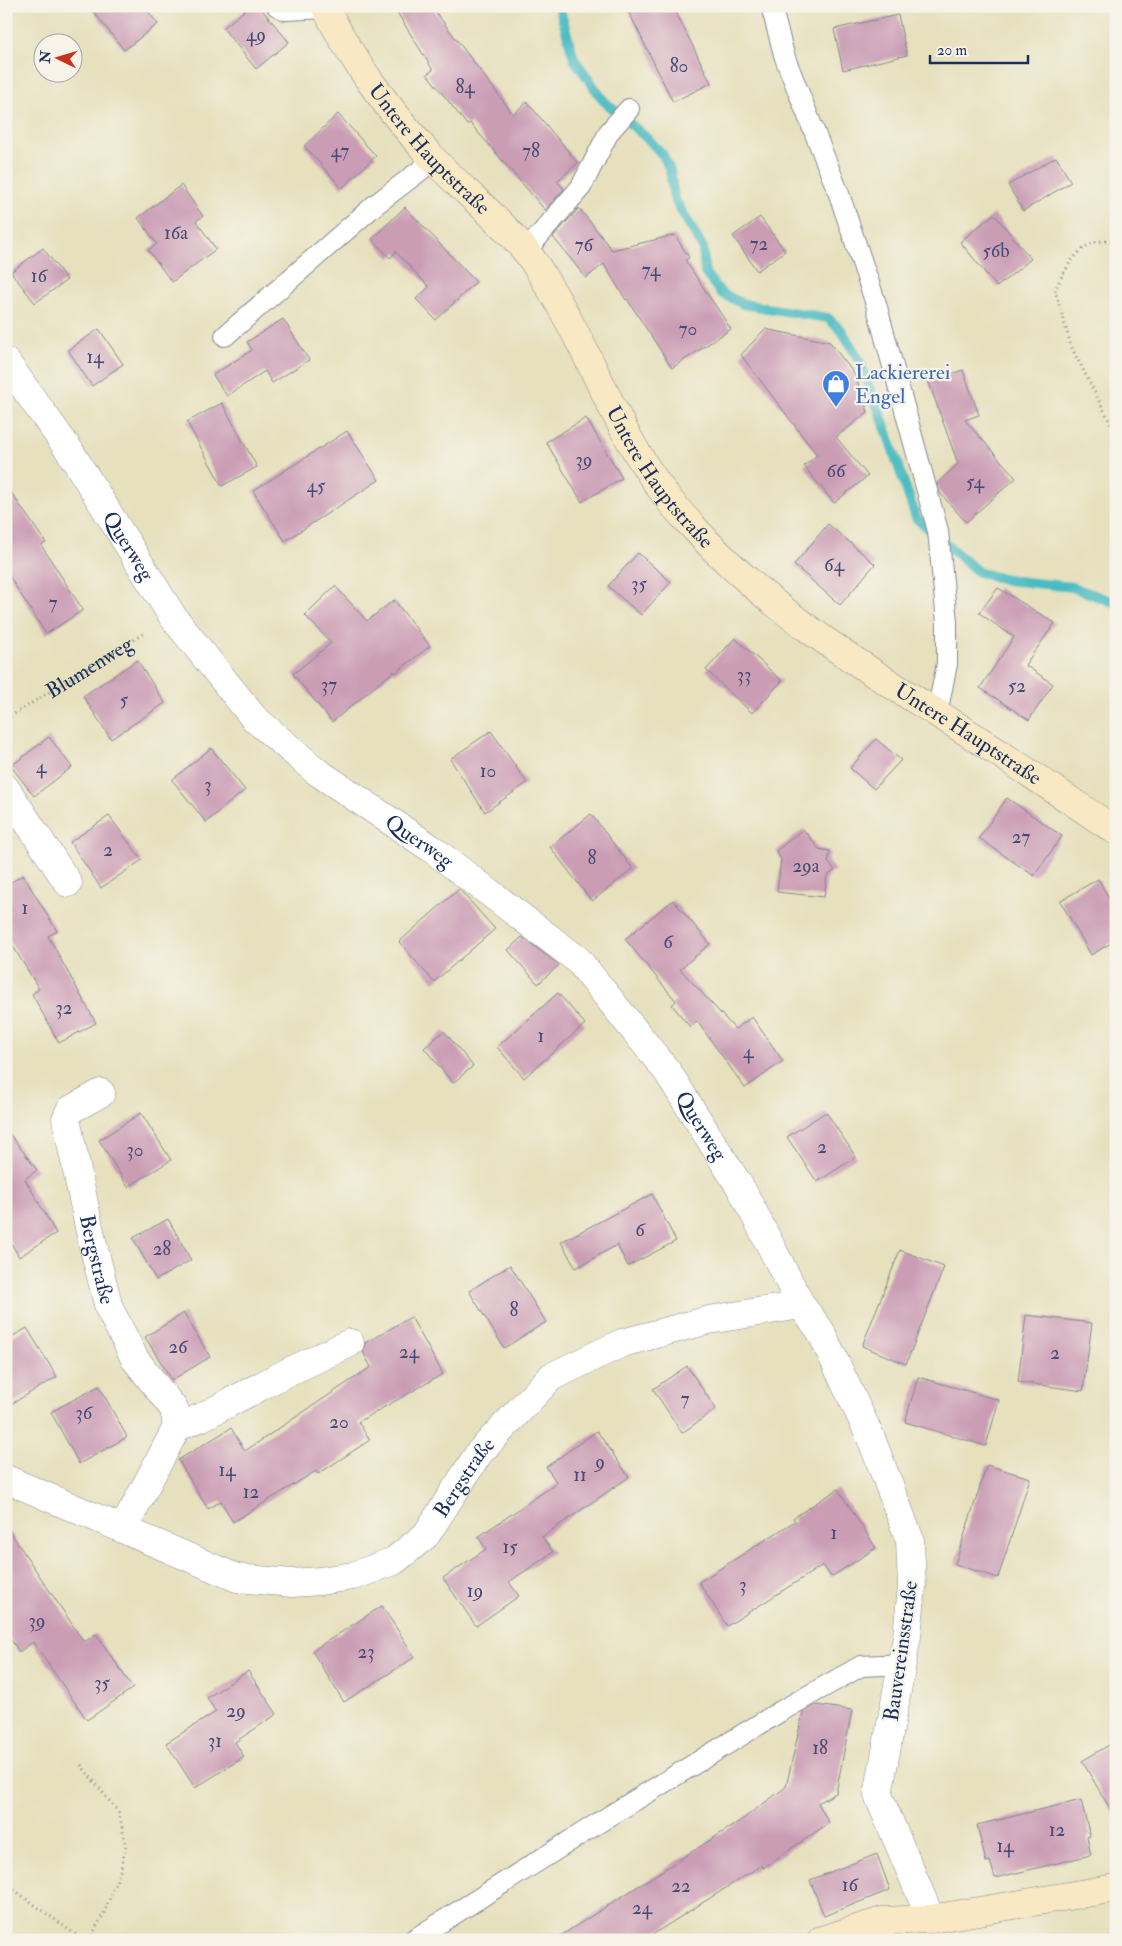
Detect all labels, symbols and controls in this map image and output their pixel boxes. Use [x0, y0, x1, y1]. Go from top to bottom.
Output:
house number: 49 [246, 23, 266, 47]
north arrow [32, 32, 82, 82]
scale bar [930, 32, 1027, 64]
text: 20 m [937, 41, 967, 60]
text: N [36, 49, 55, 65]
house number: 80 [670, 54, 688, 78]
house number: 84 [455, 75, 475, 99]
street label: Untere Hauptstraße [362, 78, 496, 221]
house number: 47 [331, 139, 350, 163]
house number: 78 [522, 139, 540, 163]
house number: 16a [164, 221, 188, 245]
house number: 72 [750, 232, 768, 256]
house number: 76 [575, 233, 595, 257]
house number: 56b [982, 239, 1010, 263]
house number: 74 [642, 258, 661, 282]
house number: 16 [31, 264, 49, 288]
house number: 70 [679, 317, 697, 341]
house number: 14 [86, 345, 104, 369]
place label: Lackiererei Engel [855, 359, 951, 410]
shop icon: Lackiererei Engel [821, 369, 851, 408]
street label: Untere Hauptstraße [600, 401, 720, 554]
house number: 39 [575, 448, 593, 472]
house number: 66 [826, 459, 847, 483]
house number: 54 [966, 470, 985, 494]
house number: 45 [307, 474, 326, 498]
street label: Querweg [97, 506, 161, 586]
house number: 64 [824, 553, 845, 577]
house number: 35 [631, 572, 647, 596]
house number: 7 [49, 591, 58, 615]
street label: Blumenweg [41, 630, 138, 704]
house number: 33 [737, 663, 751, 687]
house number: 37 [321, 673, 337, 697]
house number: 52 [1008, 674, 1026, 698]
street label: Untere Hauptstraße [890, 677, 1047, 791]
house number: 5 [120, 688, 129, 712]
house number: 4 [36, 755, 47, 779]
house number: 10 [480, 759, 496, 783]
house number: 3 [204, 773, 212, 797]
street label: Querweg [380, 808, 460, 875]
house number: 27 [1012, 825, 1030, 849]
house number: 2 [103, 838, 113, 862]
house number: 8 [588, 846, 597, 870]
house number: 29a [792, 854, 820, 878]
house number: 1 [22, 896, 28, 920]
house number: 6 [663, 930, 674, 954]
house number: 32 [56, 996, 72, 1020]
house number: 1 [538, 1024, 544, 1048]
house number: 4 [743, 1040, 754, 1064]
street label: Querweg [669, 1086, 734, 1166]
house number: 2 [817, 1135, 827, 1159]
house number: 30 [126, 1138, 144, 1162]
street label: Bergstraße [73, 1212, 121, 1307]
house number: 6 [635, 1218, 646, 1242]
house number: 28 [153, 1237, 171, 1261]
house number: 8 [510, 1298, 519, 1322]
house number: 26 [168, 1335, 189, 1359]
house number: 24 [399, 1340, 420, 1364]
house number: 2 [1050, 1341, 1060, 1365]
house number: 7 [681, 1387, 690, 1411]
house number: 36 [76, 1401, 94, 1425]
house number: 20 [329, 1410, 349, 1434]
street label: Bergstraße [427, 1431, 501, 1523]
house number: 9 [593, 1450, 605, 1474]
house number: 14 [218, 1458, 236, 1482]
house number: 11 [573, 1463, 587, 1487]
house number: 12 [243, 1480, 259, 1504]
house number: 1 [831, 1521, 837, 1545]
house number: 15 [502, 1535, 518, 1559]
house number: 3 [739, 1573, 747, 1597]
house number: 19 [467, 1579, 483, 1603]
street label: Bauvereinsstraße [878, 1579, 924, 1723]
house number: 39 [28, 1609, 46, 1633]
house number: 23 [358, 1640, 374, 1664]
house number: 35 [94, 1671, 110, 1695]
house number: 29 [226, 1699, 246, 1723]
house number: 31 [208, 1729, 222, 1753]
house number: 18 [812, 1736, 828, 1760]
house number: 12 [1049, 1818, 1065, 1842]
house number: 14 [996, 1834, 1014, 1858]
house number: 16 [842, 1873, 860, 1897]
house number: 22 [671, 1874, 691, 1898]
house number: 24 [632, 1896, 653, 1920]

